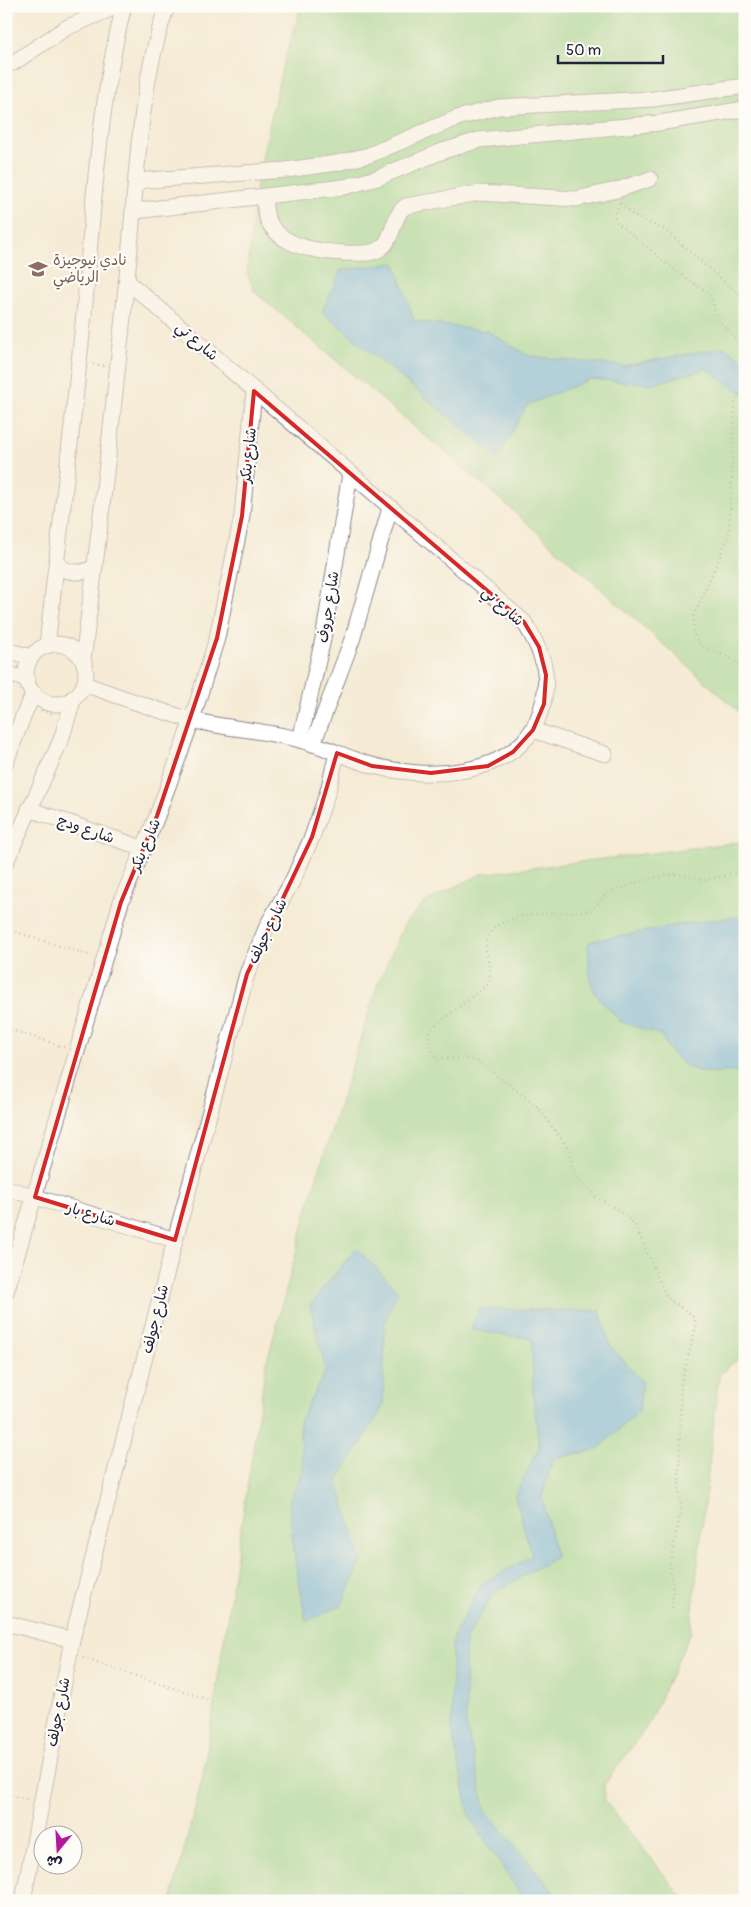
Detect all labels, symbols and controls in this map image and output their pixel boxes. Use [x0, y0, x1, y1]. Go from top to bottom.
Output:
scale bar [558, 32, 664, 64]
text: 50 m [566, 41, 601, 60]
place label: نادي نيوجيزة الرياضي [53, 251, 127, 290]
school or university icon: نادي نيوجيزة الرياضي [27, 258, 49, 280]
street label: شارع تي [169, 318, 222, 367]
street label: شارع بنكر [236, 426, 261, 486]
street label: شارع جروف [313, 570, 344, 644]
street label: شارع تي [476, 582, 528, 633]
street label: شارع ودج [55, 811, 117, 848]
street label: شارع بنكر [125, 816, 165, 876]
street label: شارع جولف [243, 895, 291, 967]
street label: شارع بار [63, 1198, 117, 1231]
street label: شارع جولف [138, 1283, 173, 1356]
street label: شارع جولف [42, 1676, 75, 1749]
north arrow [32, 1824, 82, 1874]
text: ش [44, 1851, 64, 1872]

